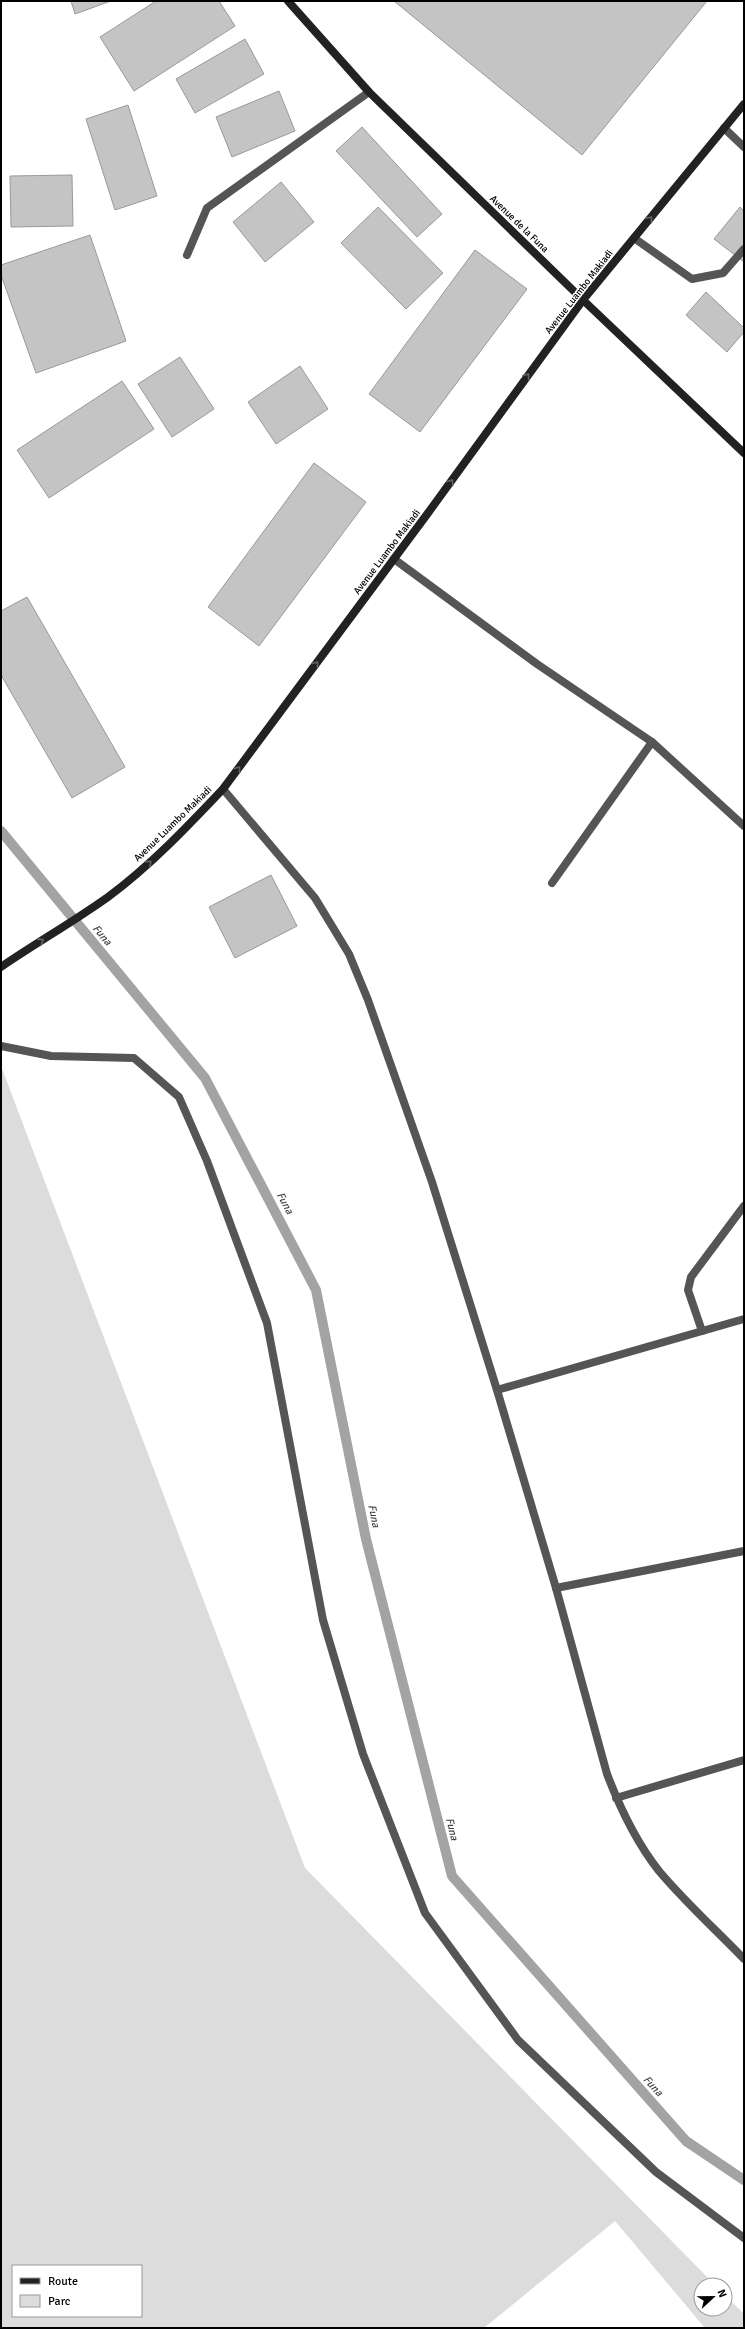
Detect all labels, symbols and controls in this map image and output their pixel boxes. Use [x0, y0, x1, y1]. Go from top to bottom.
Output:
street label: Avenue de la Funa [487, 193, 551, 255]
one-way arrow [645, 216, 652, 223]
street label: Avenue Luambo Makiadi [542, 248, 616, 336]
one-way arrow [523, 374, 530, 381]
one-way arrow [446, 479, 453, 486]
street label: Avenue Luambo Makiadi [351, 507, 423, 597]
one-way arrow [311, 662, 318, 669]
one-way arrow [233, 766, 240, 773]
street label: Avenue Luambo Makiadi [132, 784, 214, 864]
one-way arrow [144, 860, 152, 868]
water label: Funa [90, 922, 115, 948]
one-way arrow [37, 938, 44, 945]
water label: Funa [274, 1190, 296, 1217]
water label: Funa [365, 1503, 383, 1529]
water label: Funa [443, 1816, 461, 1842]
water label: Funa [640, 2073, 666, 2099]
legend [12, 2265, 142, 2317]
text: Route [48, 2274, 78, 2289]
north arrow [693, 2277, 733, 2317]
text: N [714, 2287, 729, 2299]
text: Parc [48, 2294, 71, 2309]

